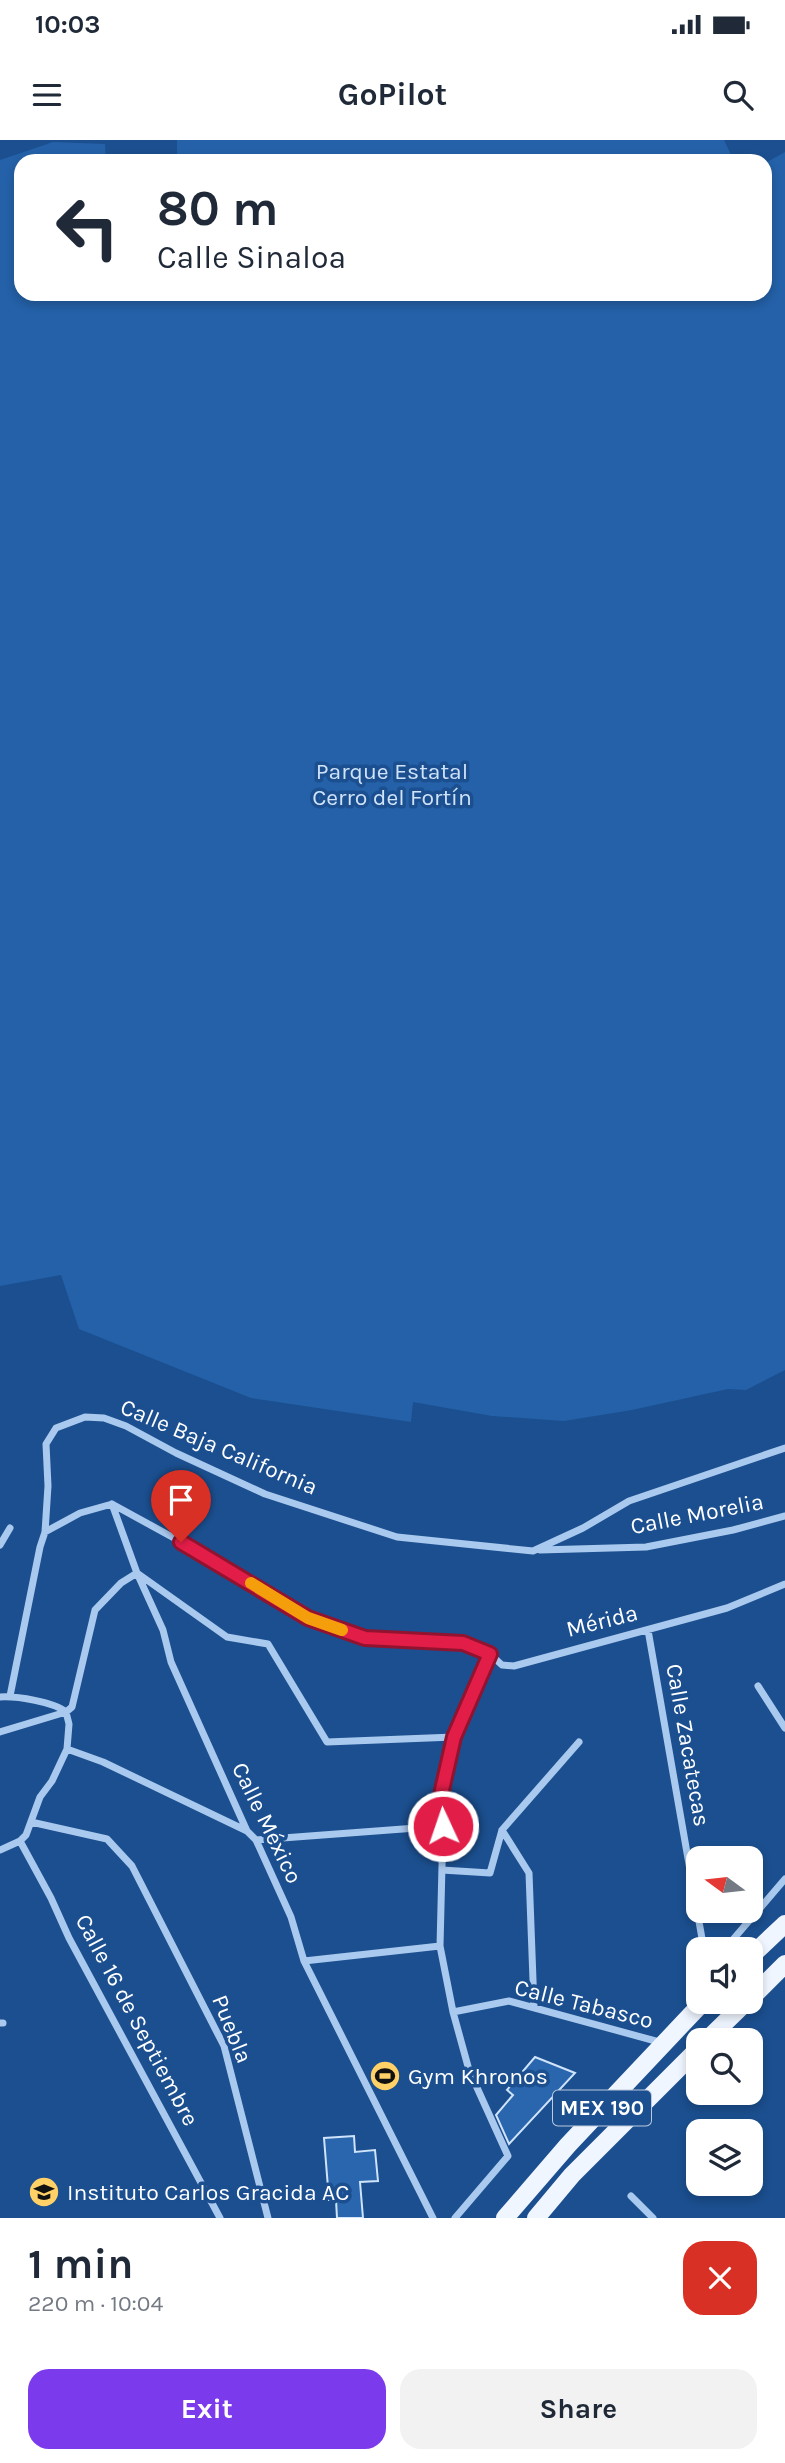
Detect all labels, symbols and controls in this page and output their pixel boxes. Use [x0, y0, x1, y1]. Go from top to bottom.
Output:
text: 10:03 [35, 9, 100, 40]
icon: menu [28, 76, 66, 114]
text: GoPilot [338, 76, 447, 113]
icon: search [719, 76, 757, 114]
text: 80 m [157, 180, 279, 237]
icon: left [42, 182, 133, 273]
text: Calle Sinaloa [157, 239, 346, 276]
park label: Parque Estatal Cerro del Fortín [312, 758, 472, 811]
street label: Calle Baja California [116, 1393, 322, 1501]
pin [151, 1470, 211, 1542]
icon: arrive [162, 1481, 200, 1519]
street label: Calle Morelia [628, 1488, 766, 1540]
street label: Mérida [563, 1599, 641, 1643]
street label: Calle Zacatecas [660, 1662, 716, 1828]
street label: Calle México [226, 1758, 308, 1888]
position arrow [406, 1789, 480, 1863]
north arrow [686, 1846, 763, 1923]
map controls [686, 1846, 763, 2196]
street label: Calle 16 de Septiembre [70, 1910, 204, 2130]
button: sound [686, 1937, 763, 2014]
street label: Calle Tabasco [512, 1974, 656, 2034]
street label: Puebla [206, 1991, 258, 2067]
button: search [686, 2028, 763, 2105]
sports icon: Gym Khronos [368, 2059, 402, 2093]
place label: Gym Khronos [408, 2063, 548, 2090]
road number: MEX 190 [553, 2091, 651, 2126]
button: layers [686, 2119, 763, 2196]
school or university icon: Instituto Carlos Gracida AC [27, 2175, 61, 2209]
place label: Instituto Carlos Gracida AC [67, 2179, 349, 2206]
text: 1 min [28, 2239, 133, 2289]
button: close [683, 2241, 757, 2315]
text: 220 m · 10:04 [28, 2290, 163, 2317]
button: Exit [28, 2369, 386, 2449]
button: Share [400, 2369, 757, 2449]

